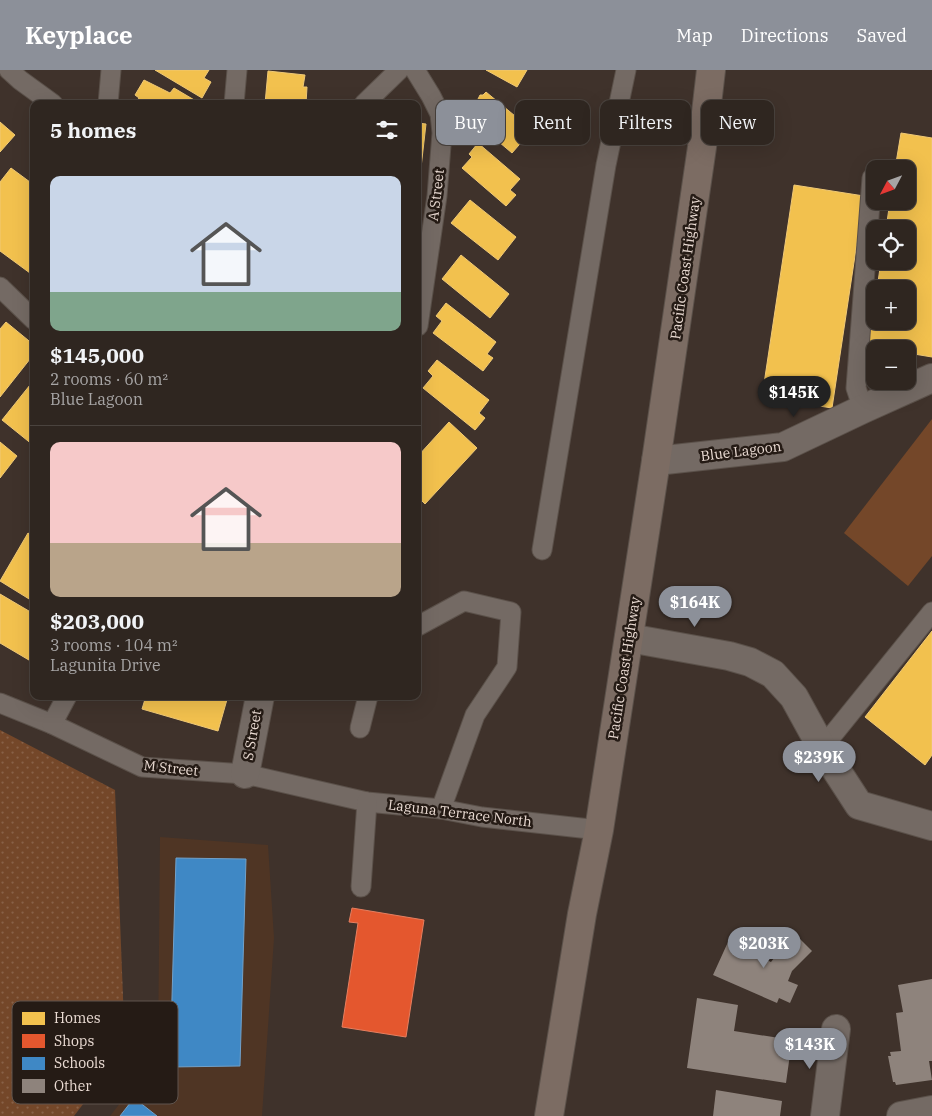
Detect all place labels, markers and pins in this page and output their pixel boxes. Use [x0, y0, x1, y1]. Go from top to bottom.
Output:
pin: $145K [759, 376, 829, 418]
pin: $164K [660, 586, 730, 628]
pin: $239K [784, 740, 854, 783]
pin: $203K [729, 926, 799, 969]
pin: $143K [775, 1028, 845, 1070]

